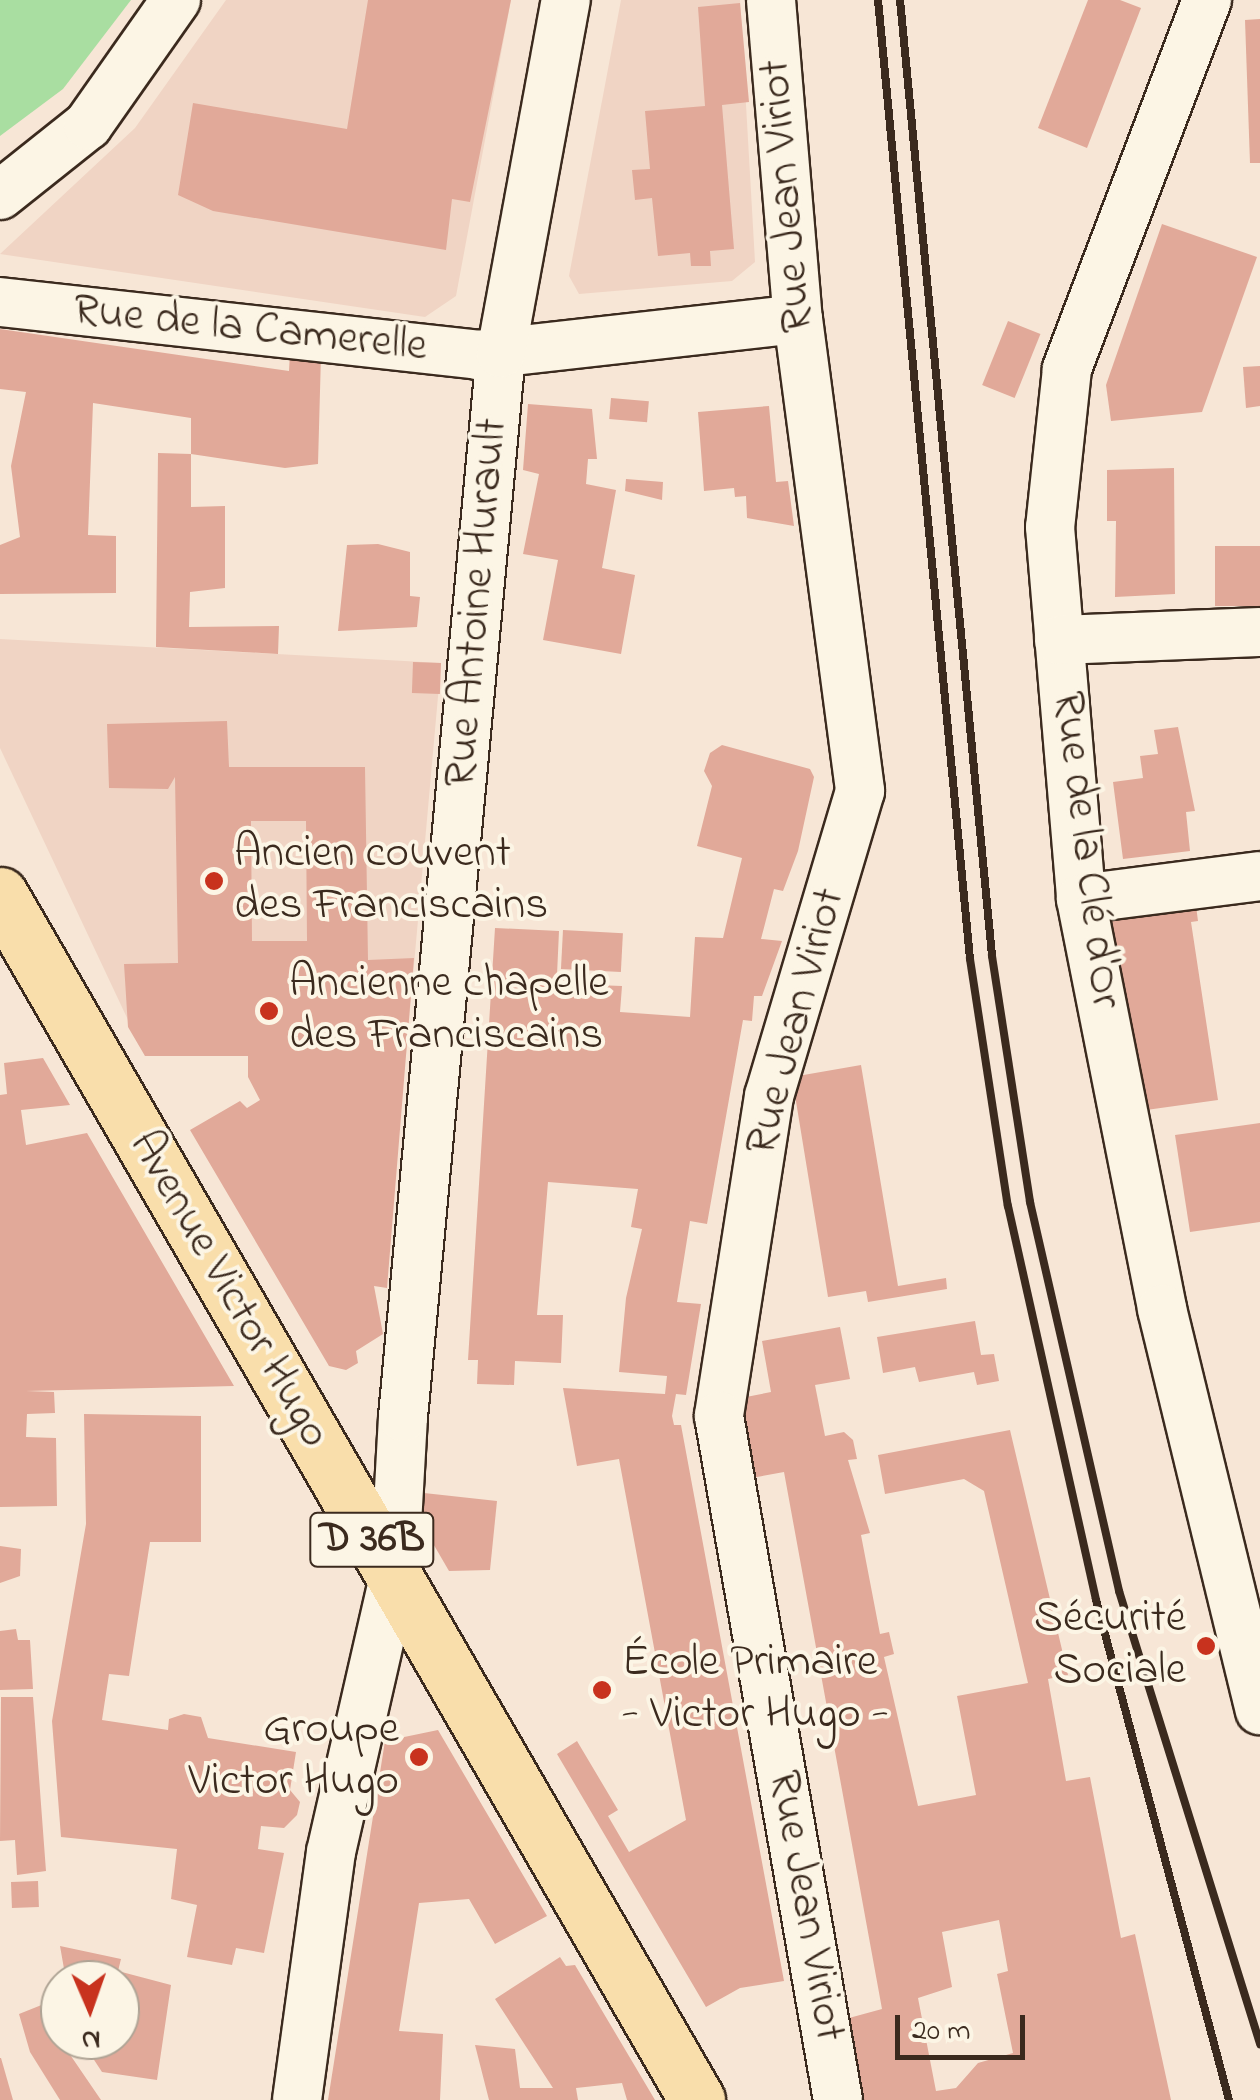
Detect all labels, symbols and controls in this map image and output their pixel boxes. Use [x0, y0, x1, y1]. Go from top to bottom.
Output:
street label: Rue Jean Viriot [749, 57, 827, 335]
street label: Rue de la Camerelle [71, 285, 429, 375]
street label: Rue Antoine Hurault [435, 416, 521, 790]
street label: Rue de la Clé d'Or [1039, 688, 1131, 1012]
place label: Ancien couvent des Franciscains [234, 828, 548, 934]
marker: Ancien couvent des Franciscains [203, 870, 225, 892]
street label: Rue Jean Viriot [735, 883, 859, 1161]
place label: Ancienne chapelle des Franciscains [289, 958, 608, 1064]
marker: Ancienne chapelle des Franciscains [258, 1000, 280, 1022]
street label: Avenue Victor Hugo [116, 1122, 340, 1458]
road number: D 36B [307, 1503, 437, 1577]
place label: Sécurité Sociale [1034, 1593, 1186, 1699]
marker: Sécurité Sociale [1195, 1635, 1217, 1657]
place label: École Primaire - Victor Hugo - [622, 1637, 889, 1743]
marker: École Primaire - Victor Hugo - [591, 1679, 613, 1701]
place label: Groupe Victor Hugo [188, 1704, 399, 1810]
marker: Groupe Victor Hugo [408, 1746, 430, 1768]
street label: Rue Jean Viriot [755, 1766, 855, 2046]
north arrow [40, 1960, 140, 2060]
scale bar [900, 1995, 1030, 2057]
text: 20 m [912, 2010, 971, 2054]
text: N [81, 2018, 101, 2059]

